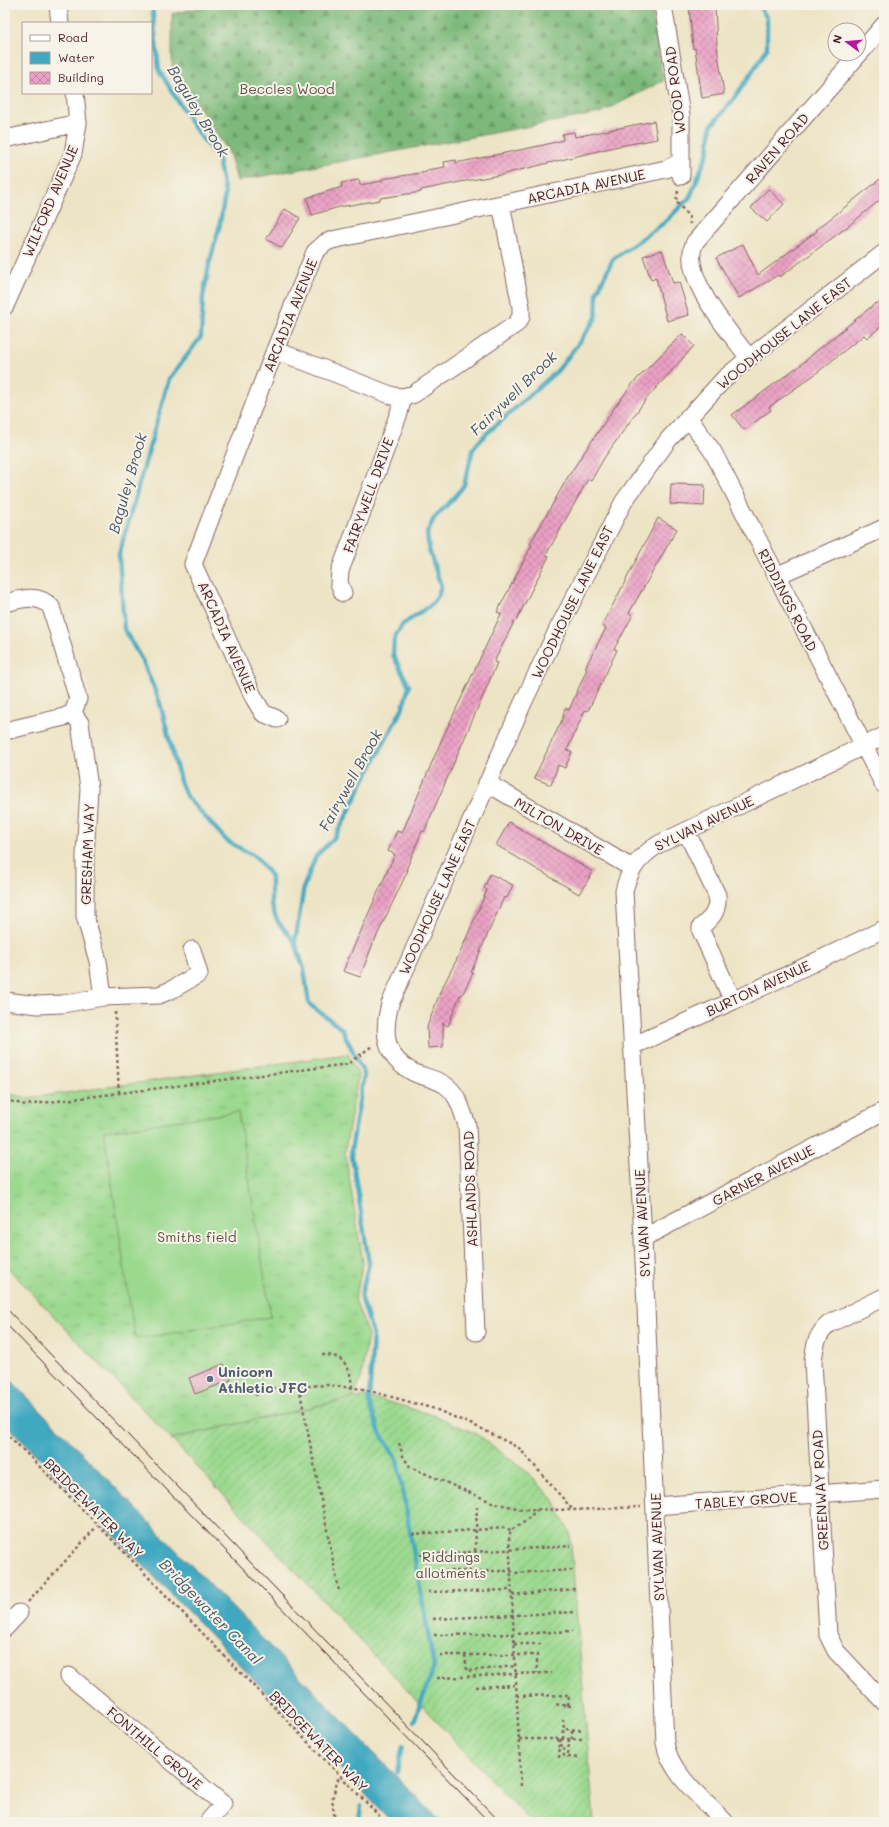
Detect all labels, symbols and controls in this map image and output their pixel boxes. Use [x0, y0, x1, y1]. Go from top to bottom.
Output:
legend [22, 22, 152, 94]
north arrow [827, 22, 867, 62]
text: Road [58, 29, 88, 45]
text: N [829, 33, 845, 45]
street label: WOOD ROAD [660, 45, 690, 135]
text: Water [58, 49, 95, 65]
water label: Baguley Brook [164, 61, 235, 162]
text: Building [58, 69, 104, 85]
park label: Beccles Wood [239, 79, 335, 98]
street label: RAVEN ROAD [741, 109, 813, 187]
street label: WILFORD AVENUE [18, 142, 82, 260]
street label: ARCADIA AVENUE [525, 164, 647, 208]
street label: ARCADIA AVENUE [259, 256, 321, 374]
street label: WOODHOUSE LANE EAST [713, 273, 855, 393]
water label: Fairywell Brook [465, 346, 562, 440]
water label: Baguley Brook [103, 429, 151, 536]
street label: FAIRYWELL DRIVE [338, 435, 398, 555]
street label: WOODHOUSE LANE EAST [527, 522, 617, 682]
street label: RIDDINGS ROAD [754, 545, 822, 655]
street label: ARCADIA AVENUE [194, 578, 260, 696]
water label: Fairywell Brook [314, 725, 387, 835]
street label: SYLVAN AVENUE [651, 791, 757, 855]
street label: MILTON DRIVE [511, 793, 607, 859]
street label: GRESHAM WAY [76, 803, 98, 905]
street label: WOODHOUSE LANE EAST [394, 816, 480, 978]
street label: BURTON AVENUE [703, 956, 813, 1020]
street label: ASHLANDS ROAD [458, 1131, 482, 1247]
street label: GARNER AVENUE [709, 1140, 817, 1210]
street label: SYLVAN AVENUE [630, 1169, 654, 1277]
park label: Smiths field [157, 1227, 237, 1246]
place label: Unicorn Athletic JFC [218, 1362, 307, 1397]
marker: Unicorn Athletic JFC [205, 1374, 215, 1384]
street label: GREENWAY ROAD [807, 1429, 833, 1551]
street label: BRIDGEWATER WAY [40, 1454, 148, 1562]
street label: TABLEY GROVE [694, 1487, 798, 1513]
street label: SYLVAN AVENUE [646, 1493, 668, 1601]
park label: Riddings allotments [416, 1547, 486, 1582]
water label: Bridgewater Canal [155, 1554, 267, 1668]
street label: BRIDGEWATER WAY [266, 1686, 372, 1796]
street label: FONTHILL GROVE [103, 1702, 207, 1794]

